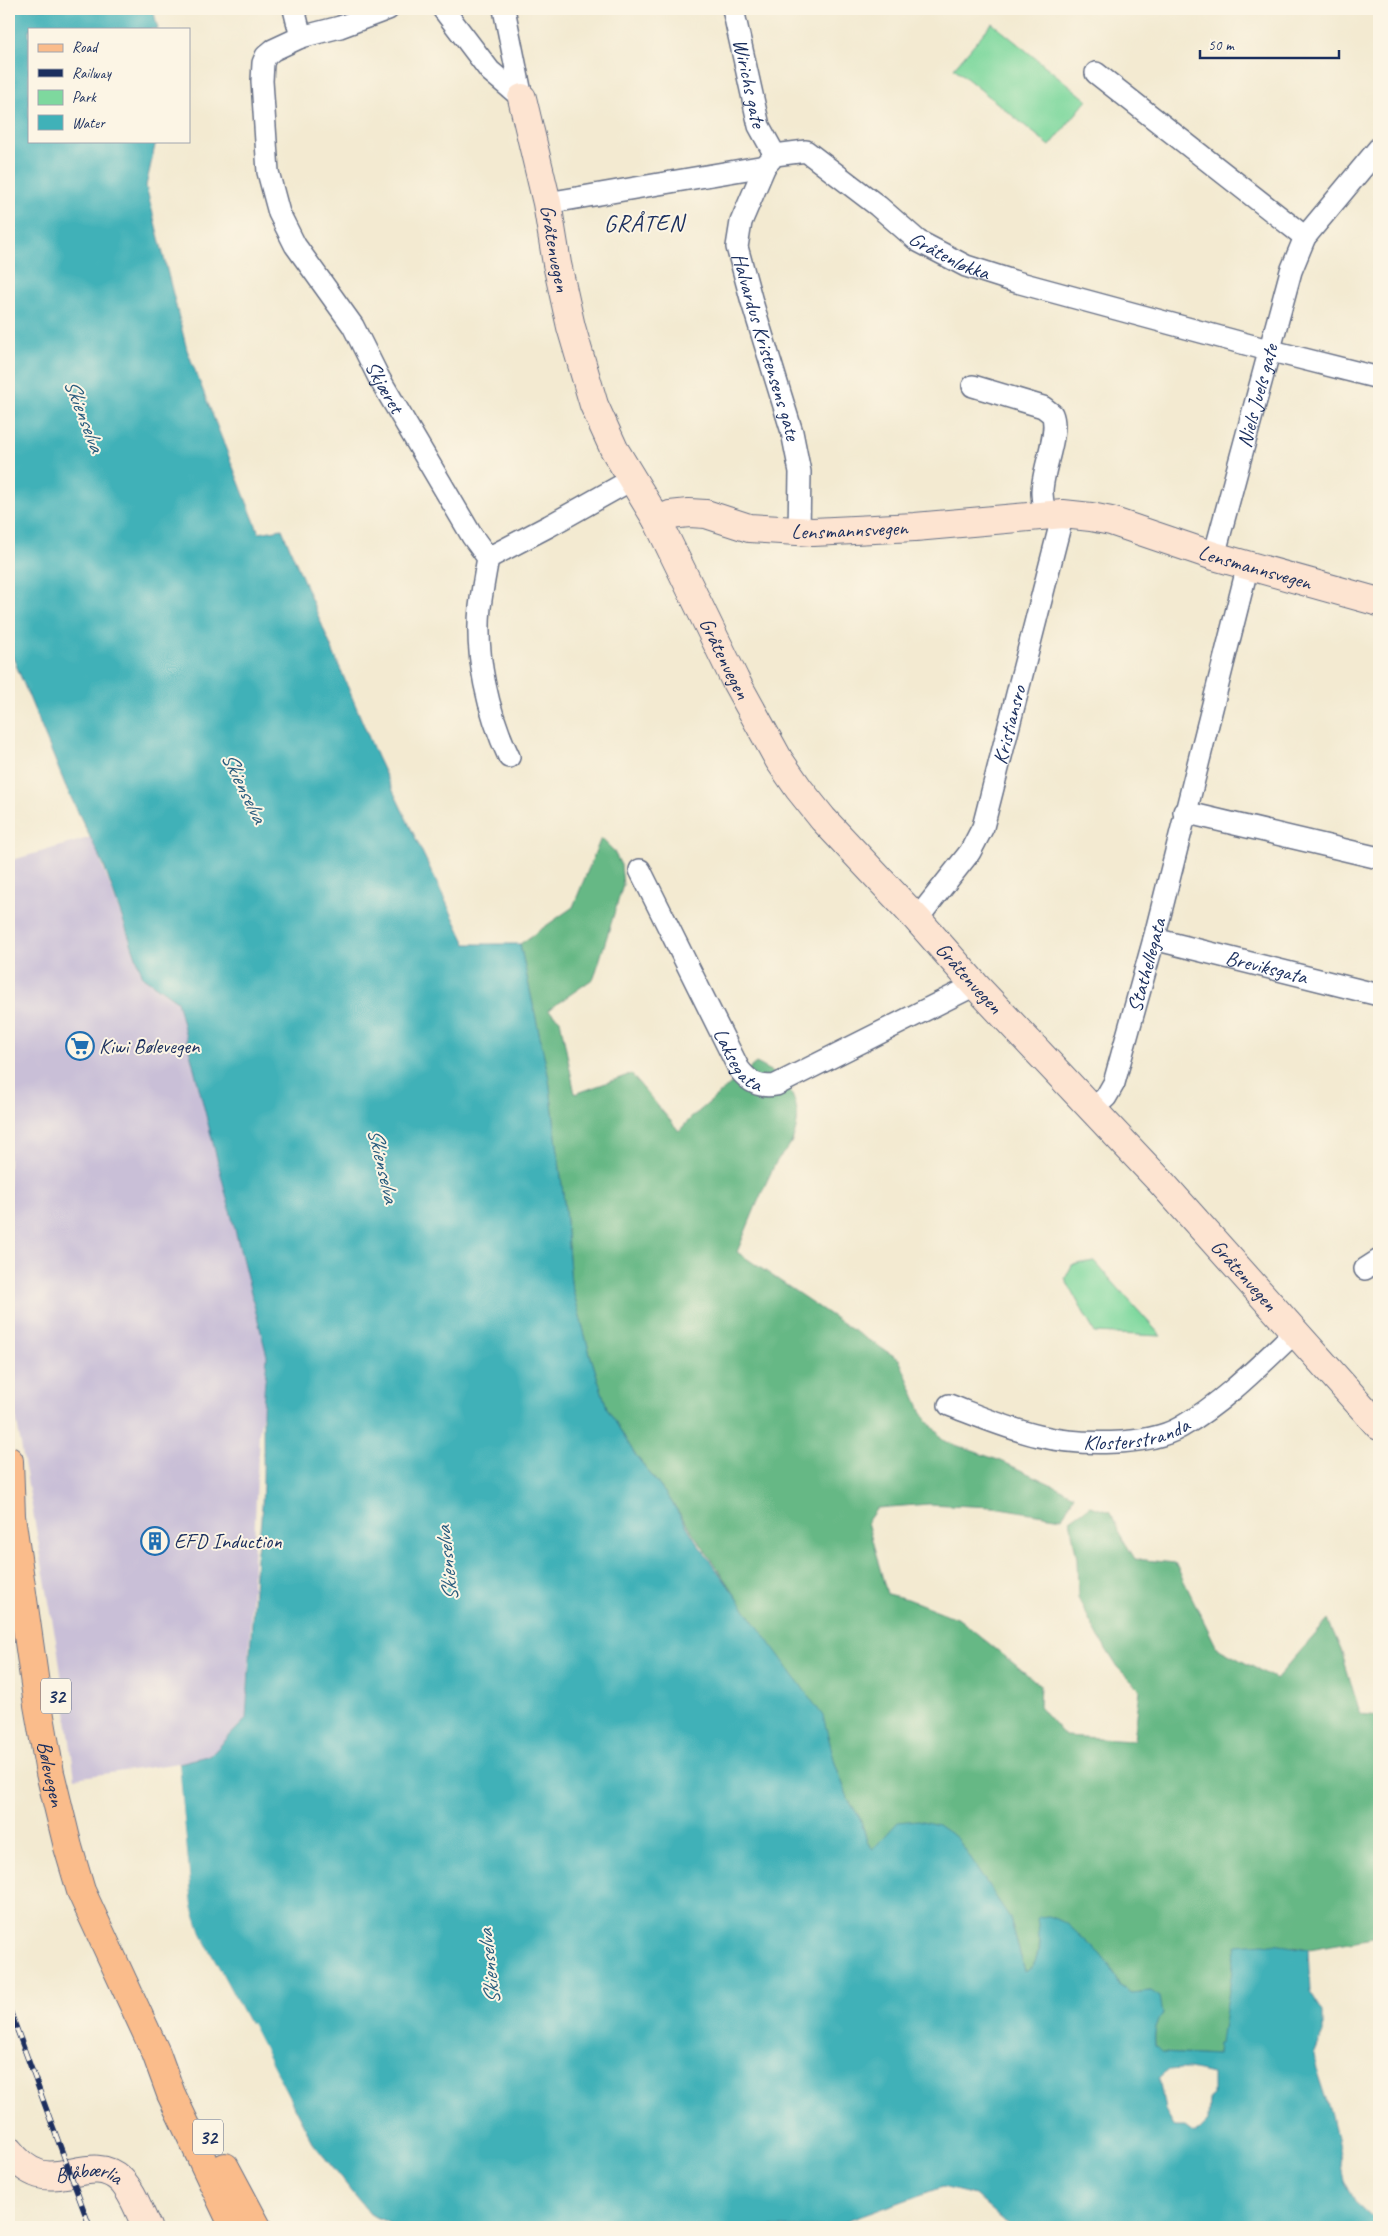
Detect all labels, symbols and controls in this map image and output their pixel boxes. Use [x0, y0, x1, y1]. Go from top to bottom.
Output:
legend [28, 28, 190, 142]
scale bar [1200, 28, 1339, 60]
street label: Wirichs gate [727, 36, 772, 132]
text: 50 m [1208, 36, 1235, 55]
text: Road [72, 38, 99, 57]
text: Railway [72, 64, 113, 83]
text: Park [72, 88, 97, 107]
text: Water [72, 114, 106, 133]
street label: Gråtenvegen [535, 203, 576, 295]
district label: GRÅTEN [604, 208, 687, 238]
street label: Gråtenløkka [904, 226, 994, 286]
street label: Halvardus Kristensens gate [726, 250, 807, 443]
street label: Niels Juels gate [1231, 340, 1284, 450]
street label: Skjæret [360, 357, 411, 419]
water label: Skienselva [57, 375, 112, 458]
street label: Lensmannsvegen [791, 514, 910, 545]
street label: Lensmannsvegen [1195, 539, 1316, 596]
street label: Gråtenvegen [694, 613, 756, 704]
street label: Kristiansro [987, 681, 1032, 767]
water label: Skienselva [215, 747, 274, 830]
street label: Stathellegata [1121, 914, 1172, 1015]
street label: Gråtenvegen [930, 937, 1009, 1020]
street label: Breviksgata [1223, 944, 1312, 990]
street label: Laksegata [708, 1024, 767, 1098]
supermarket icon: Kiwi Bølevegen [65, 1031, 95, 1061]
place label: Kiwi Bølevegen [99, 1033, 200, 1059]
water label: Skienselva [361, 1125, 406, 1208]
street label: Gråtenvegen [1205, 1234, 1284, 1317]
street label: Klosterstranda [1083, 1411, 1196, 1456]
water label: Skienselva [429, 1522, 465, 1603]
building icon: EFD Induction [140, 1526, 170, 1556]
place label: EFD Induction [174, 1528, 282, 1554]
road number: 32 [41, 1678, 71, 1714]
street label: Bølevegen [32, 1739, 71, 1810]
water label: Skienselva [471, 1925, 507, 2006]
road number: 32 [193, 2120, 223, 2154]
street label: Blåbærlia [53, 2156, 130, 2191]

